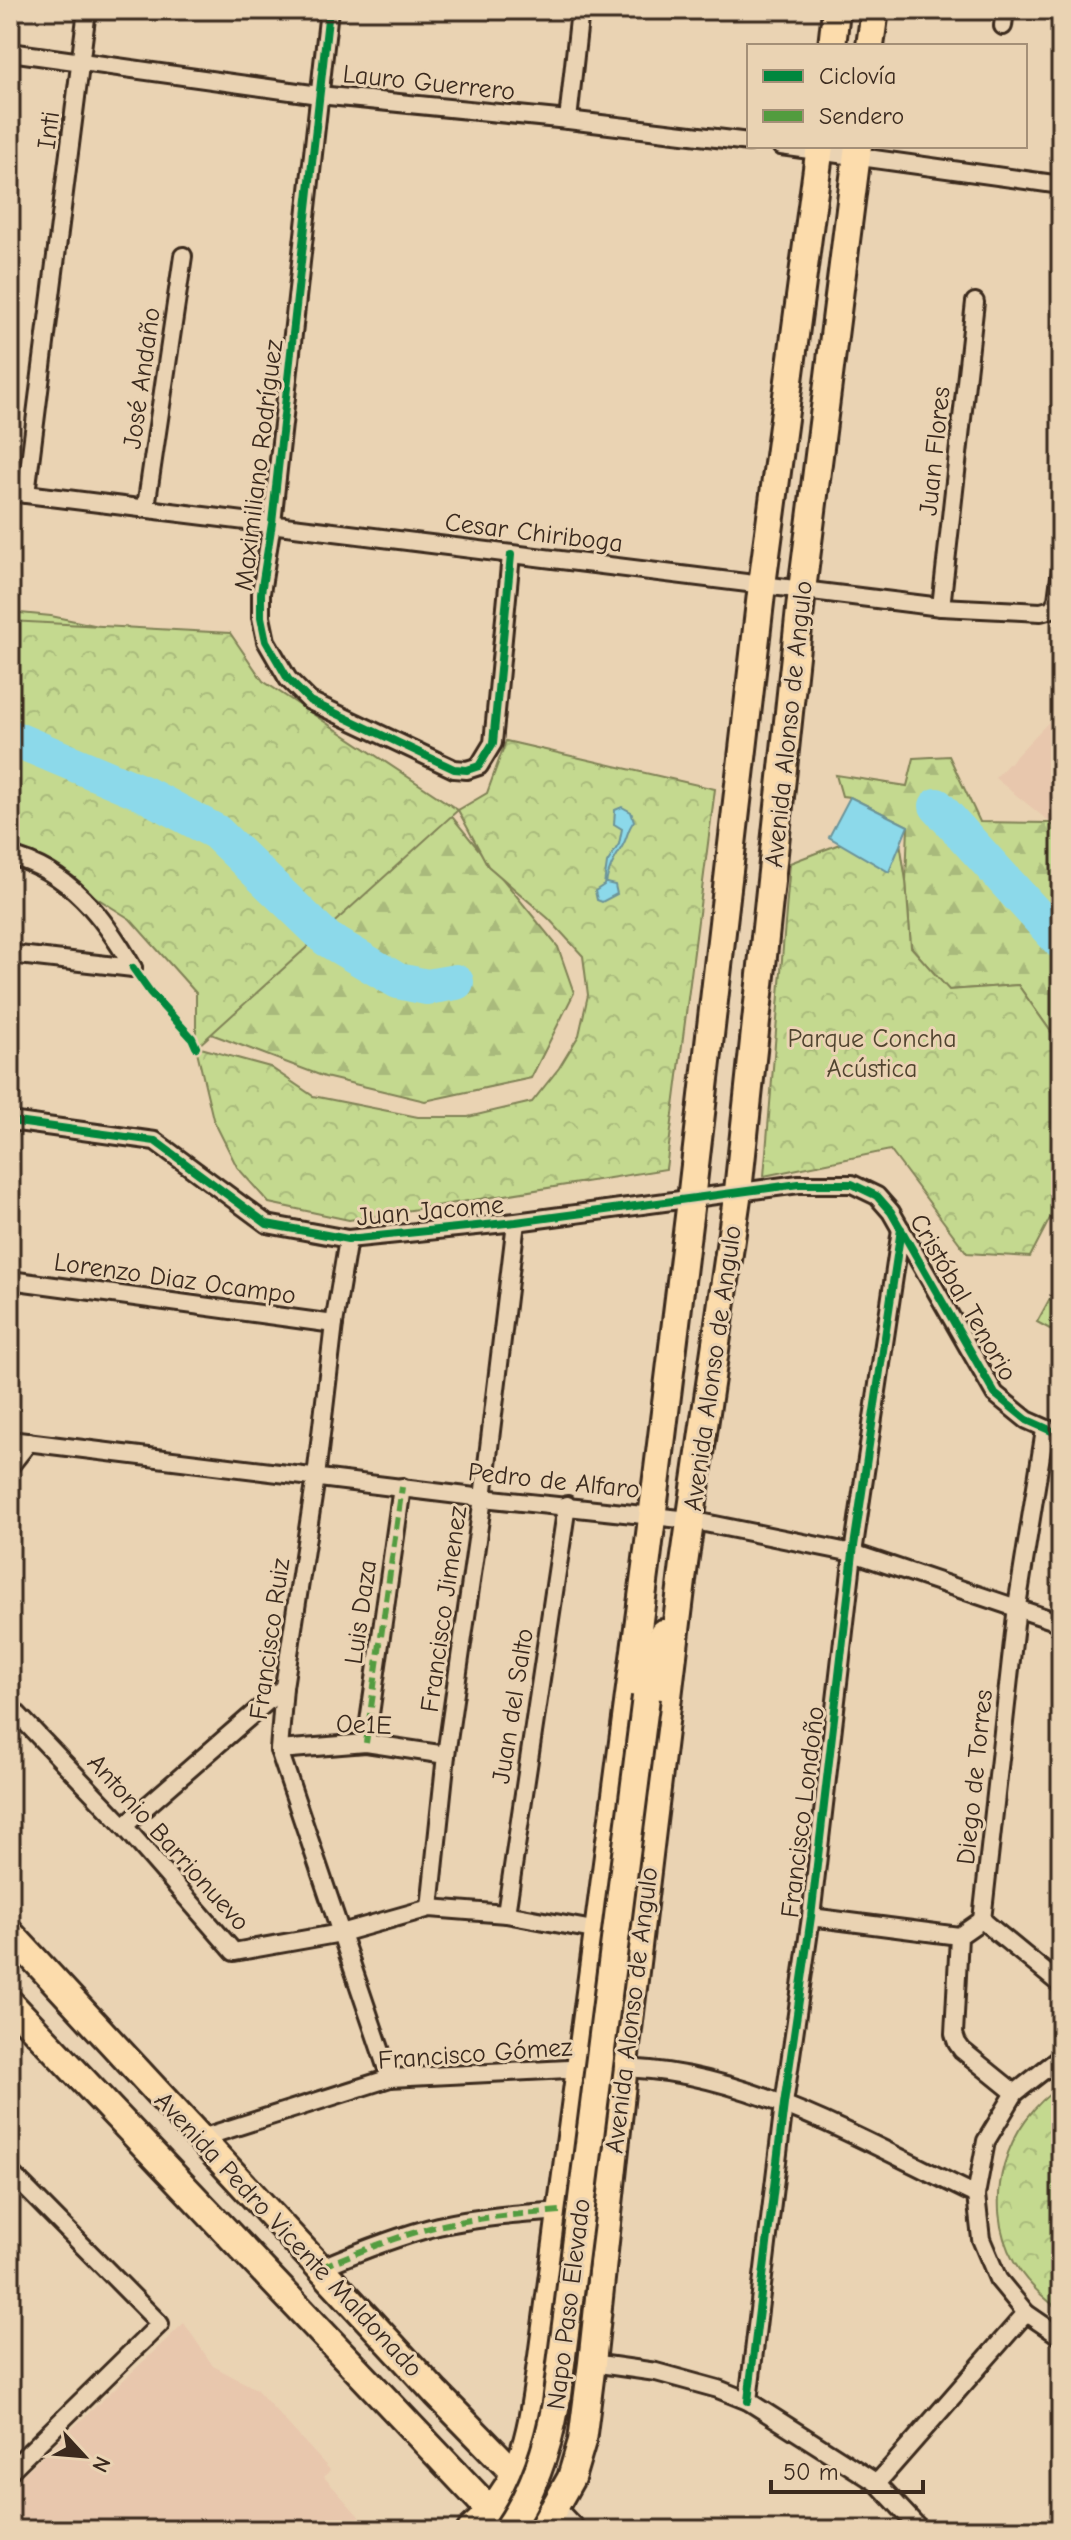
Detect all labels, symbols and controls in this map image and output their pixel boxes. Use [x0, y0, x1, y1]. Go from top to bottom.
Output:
legend [747, 44, 1027, 148]
street label: Lauro Guerrero [341, 59, 517, 107]
text: Ciclovía [819, 62, 896, 90]
text: Sendero [819, 102, 904, 130]
street label: Inti [32, 109, 66, 151]
street label: José Andaño [117, 305, 167, 451]
street label: Maximiliano Rodríguez [229, 338, 289, 592]
street label: Juan Flores [913, 385, 957, 517]
street label: Cesar Chiriboga [443, 507, 625, 559]
street label: Avenida Alonso de Angulo [759, 579, 819, 869]
park label: Parque Concha Acústica [787, 1024, 957, 1084]
street label: Juan Jacome [355, 1190, 505, 1232]
street label: Cristóbal Tenorio [903, 1209, 1023, 1386]
street label: Avenida Alonso de Angulo [678, 1223, 748, 1513]
street label: Lorenzo Diaz Ocampo [52, 1247, 298, 1311]
street label: Pedro de Alfaro [466, 1457, 641, 1505]
street label: Francisco Jimenez [415, 1504, 473, 1714]
street label: Francisco Ruiz [244, 1556, 296, 1722]
street label: Luis Daza [339, 1558, 383, 1666]
street label: Juan del Salto [486, 1626, 540, 1786]
street label: Diego de Torres [951, 1688, 999, 1866]
street label: Francisco Londoño [775, 1705, 831, 1920]
street label: Oe1E [336, 1709, 392, 1741]
street label: Antonio Barrionuevo [81, 1748, 255, 1937]
street label: Avenida Alonso de Angulo [600, 1865, 664, 2155]
street label: Francisco Gómez [377, 2032, 573, 2076]
street label: Avenida Pedro Vicente Maldonado [148, 2086, 429, 2384]
street label: Napo Paso Elevado [541, 2197, 597, 2411]
north arrow [44, 2416, 124, 2496]
scale bar [771, 2444, 923, 2494]
text: N [86, 2452, 116, 2476]
text: 50 m [783, 2458, 839, 2486]

